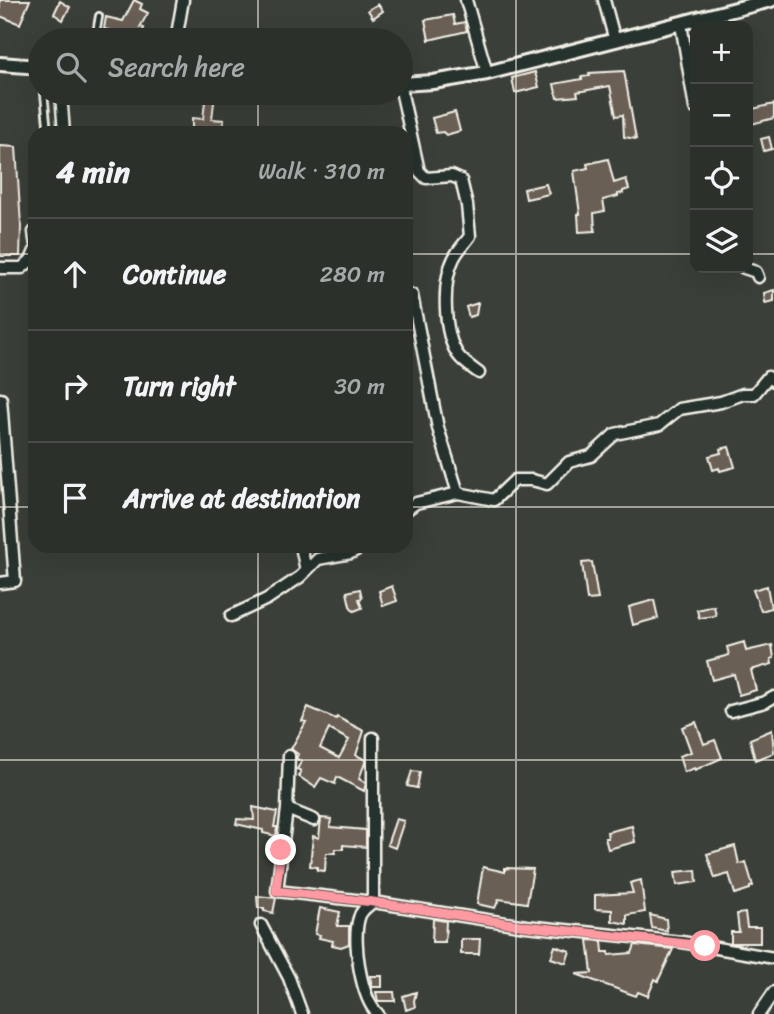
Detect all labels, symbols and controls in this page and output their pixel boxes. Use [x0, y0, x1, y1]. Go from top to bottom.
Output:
map controls [690, 21, 753, 273]
button: + [690, 21, 753, 84]
search box [28, 28, 413, 105]
text: Search here [108, 44, 245, 90]
icon: search [52, 48, 90, 86]
button: − [690, 84, 753, 147]
text: 4 min [56, 145, 130, 199]
button: locate [690, 147, 753, 210]
text: Walk · 310 m [258, 151, 385, 192]
button: layers [690, 210, 753, 273]
text: Continue [123, 251, 226, 297]
text: 280 m [320, 254, 385, 295]
icon: ahead [56, 255, 94, 293]
text: Turn right [123, 363, 236, 409]
text: 30 m [334, 366, 385, 407]
icon: right [56, 367, 94, 405]
text: Arrive at destination [123, 475, 360, 521]
icon: arrive [56, 479, 94, 517]
route end [265, 834, 296, 865]
route start [689, 930, 720, 961]

